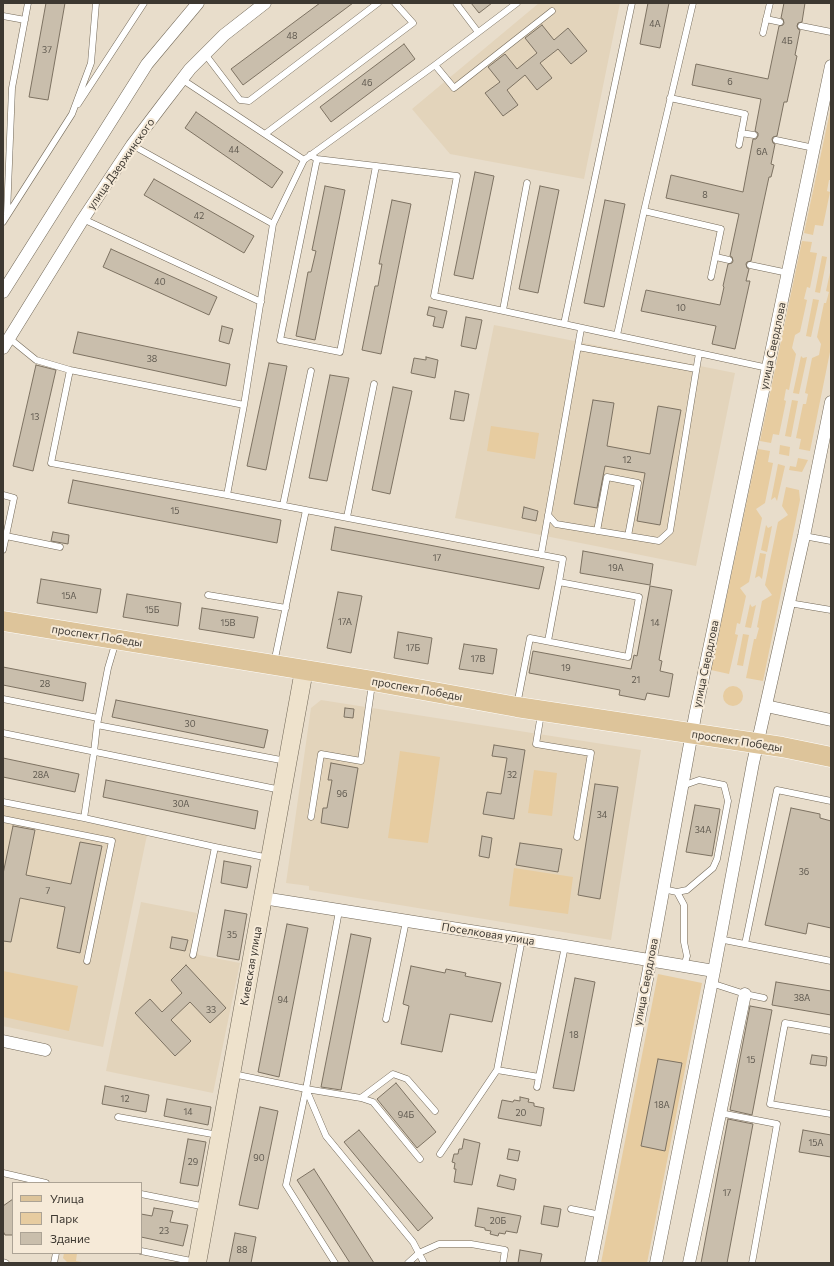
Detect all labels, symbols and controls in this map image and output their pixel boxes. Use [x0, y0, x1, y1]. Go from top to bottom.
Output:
house number: 4А [649, 19, 661, 29]
house number: 48 [287, 31, 297, 41]
house number: 4Б [781, 36, 793, 46]
house number: 37 [42, 45, 52, 55]
house number: 6 [727, 77, 733, 87]
house number: 46 [362, 78, 372, 88]
street label: улица Дзержинского [85, 116, 157, 212]
house number: 44 [229, 145, 239, 155]
house number: 6А [756, 147, 768, 157]
house number: 8 [702, 190, 708, 200]
house number: 42 [194, 211, 204, 221]
house number: 40 [154, 277, 166, 287]
street label: улица Свердлова [757, 301, 789, 391]
house number: 10 [676, 303, 686, 313]
house number: 38 [147, 354, 157, 364]
house number: 13 [31, 412, 39, 422]
house number: 12 [623, 455, 631, 465]
house number: 15 [170, 506, 180, 516]
house number: 17 [433, 553, 441, 563]
house number: 19А [608, 563, 624, 573]
house number: 15А [61, 591, 77, 601]
house number: 15Б [145, 605, 159, 615]
house number: 17А [338, 617, 352, 627]
house number: 15В [221, 618, 235, 628]
house number: 14 [650, 618, 660, 628]
street label: улица Свердлова [690, 619, 722, 709]
street label: проспект Победы [51, 622, 143, 650]
house number: 17Б [406, 643, 420, 653]
house number: 17В [471, 654, 485, 664]
house number: 19 [561, 663, 571, 673]
street label: проспект Победы [371, 675, 463, 703]
house number: 21 [632, 675, 640, 685]
house number: 28 [40, 679, 50, 689]
house number: 30 [184, 719, 196, 729]
street label: проспект Победы [691, 727, 783, 755]
house number: 28А [33, 770, 49, 780]
house number: 32 [507, 770, 517, 780]
house number: 96 [337, 789, 347, 799]
house number: 30А [172, 799, 190, 809]
house number: 34 [597, 810, 607, 820]
house number: 34А [695, 825, 711, 835]
house number: 36 [799, 867, 809, 877]
house number: 7 [46, 886, 50, 896]
street label: Поселковая улица [440, 920, 536, 948]
street label: Киевская улица [238, 925, 264, 1007]
house number: 35 [227, 930, 237, 940]
street label: улица Свердлова [631, 937, 661, 1027]
house number: 38А [794, 993, 810, 1003]
house number: 94 [278, 995, 288, 1005]
house number: 33 [206, 1005, 216, 1015]
house number: 18 [569, 1030, 579, 1040]
house number: 15 [746, 1055, 756, 1065]
house number: 12 [121, 1094, 129, 1104]
house number: 18А [654, 1100, 670, 1110]
house number: 14 [183, 1107, 193, 1117]
house number: 20 [516, 1108, 526, 1118]
house number: 94Б [398, 1110, 414, 1120]
house number: 15А [808, 1138, 824, 1148]
house number: 90 [253, 1153, 265, 1163]
house number: 29 [188, 1157, 198, 1167]
legend [12, 1182, 142, 1254]
house number: 17 [723, 1188, 731, 1198]
text: Улица [50, 1191, 84, 1205]
text: Парк [50, 1211, 79, 1225]
house number: 20Б [490, 1216, 506, 1226]
house number: 23 [159, 1226, 169, 1236]
text: Здание [50, 1231, 90, 1245]
house number: 88 [237, 1245, 247, 1255]

